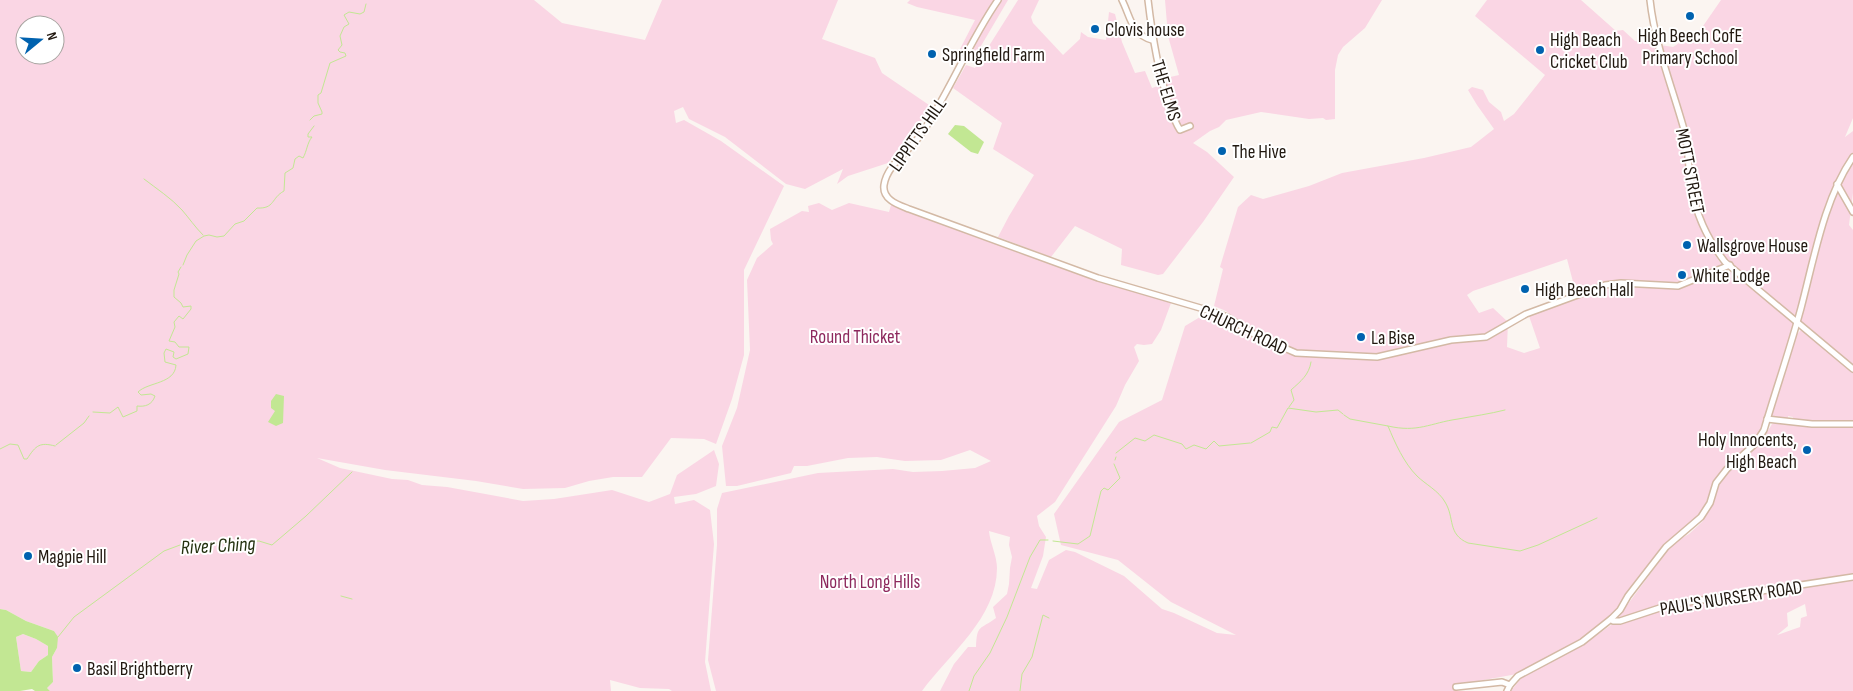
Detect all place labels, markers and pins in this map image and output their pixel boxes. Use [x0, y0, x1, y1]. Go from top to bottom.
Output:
marker: High Beech CofE Primary School [1684, 10, 1696, 22]
place label: Clovis house [1105, 19, 1185, 42]
marker: Clovis house [1089, 23, 1101, 35]
place label: High Beech CofE Primary School [1638, 25, 1742, 70]
place label: High Beach Cricket Club [1550, 29, 1628, 74]
place label: Springfield Farm [942, 44, 1045, 67]
marker: High Beach Cricket Club [1534, 44, 1546, 56]
marker: Springfield Farm [926, 48, 938, 60]
place label: The Hive [1232, 141, 1286, 164]
marker: The Hive [1216, 145, 1228, 157]
place label: Wallsgrove House [1697, 235, 1808, 258]
marker: Wallsgrove House [1681, 239, 1693, 251]
place label: White Lodge [1692, 265, 1770, 288]
marker: White Lodge [1676, 269, 1688, 281]
place label: High Beech Hall [1535, 279, 1633, 302]
marker: High Beech Hall [1519, 283, 1531, 295]
place label: La Bise [1371, 327, 1415, 350]
marker: La Bise [1355, 331, 1367, 343]
place label: Holy Innocents, High Beach [1698, 429, 1797, 474]
marker: Holy Innocents, High Beach [1801, 444, 1813, 456]
place label: Magpie Hill [38, 546, 107, 569]
marker: Magpie Hill [22, 550, 34, 562]
place label: Basil Brightberry [87, 658, 193, 681]
marker: Basil Brightberry [71, 662, 83, 674]

